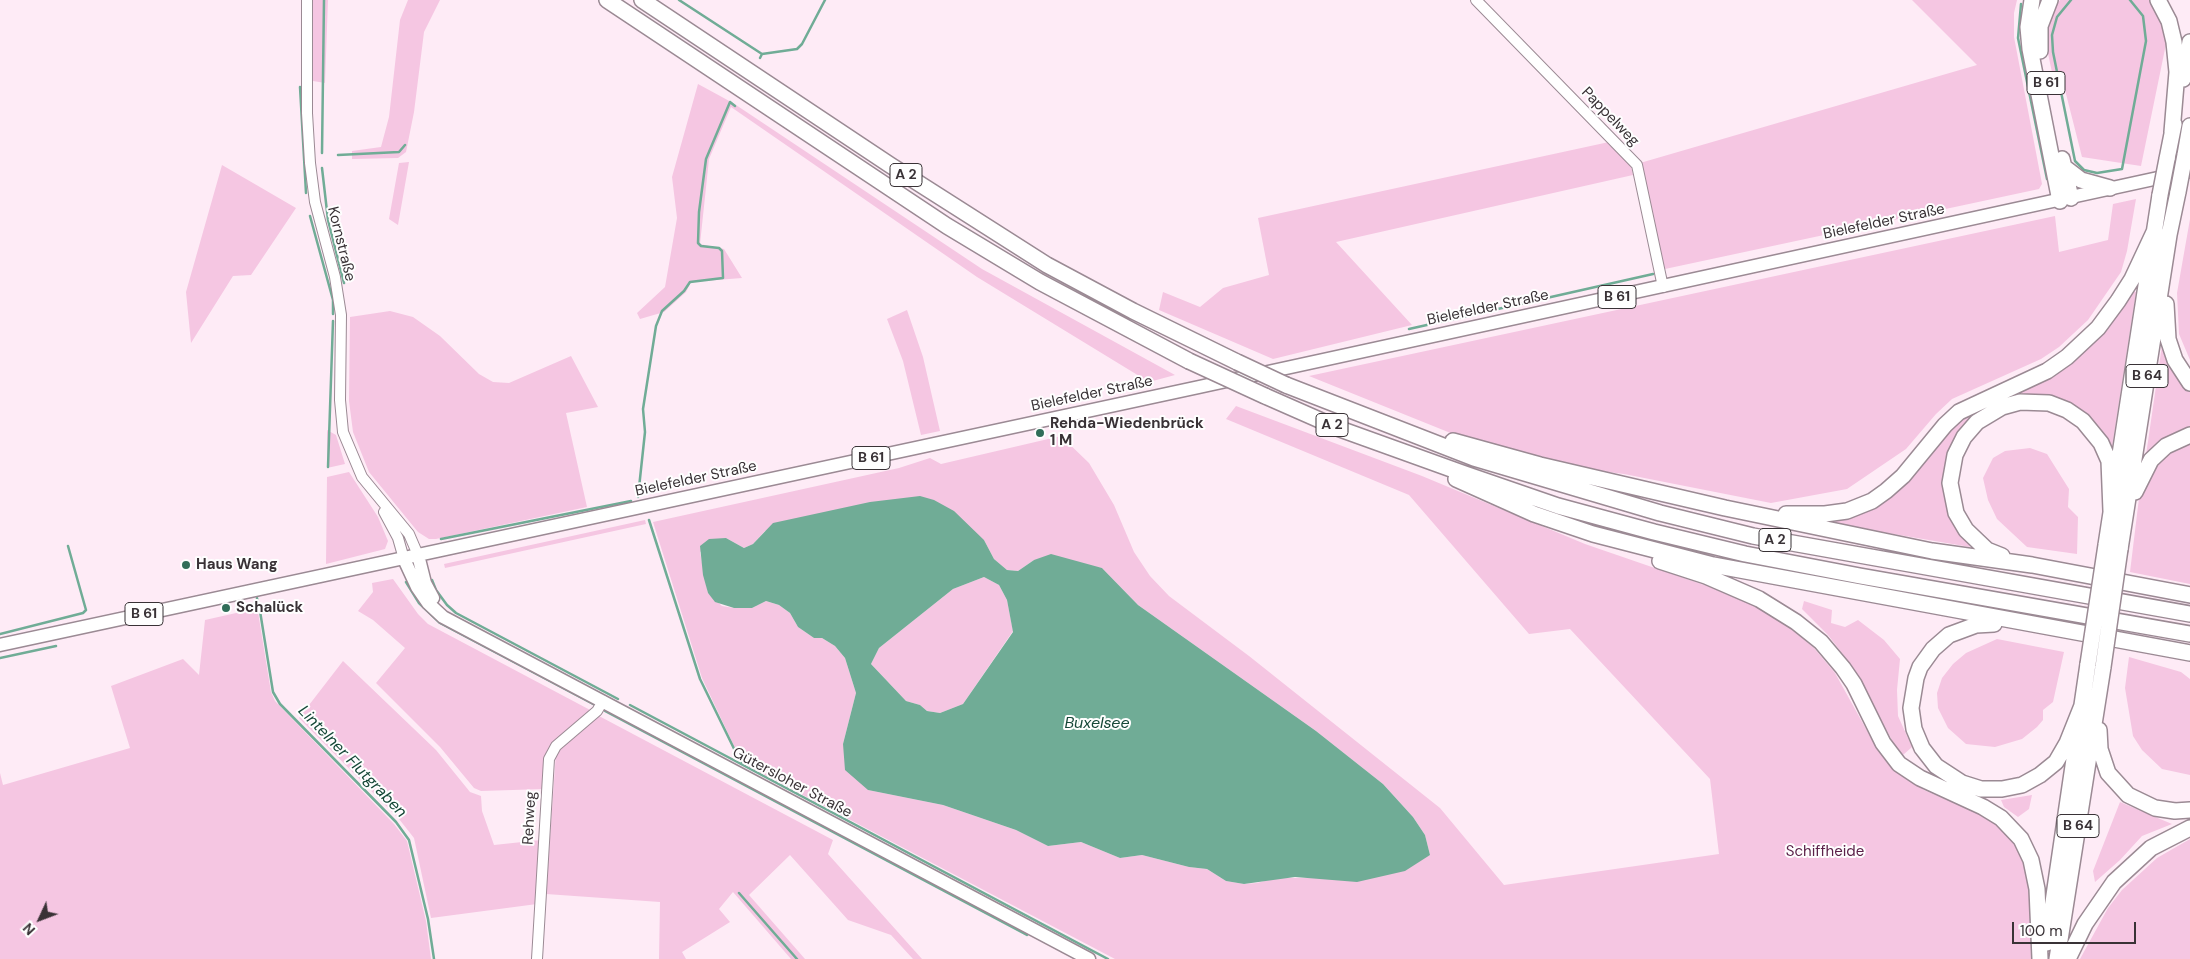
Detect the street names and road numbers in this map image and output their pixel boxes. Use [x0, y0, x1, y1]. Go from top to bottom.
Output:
road number: B 61 [2027, 72, 2065, 95]
street label: Pappelweg [1577, 84, 1643, 150]
road number: A 2 [890, 164, 922, 186]
street label: Bielefelder Straße [1822, 200, 1946, 244]
street label: Kornstraße [323, 205, 359, 283]
street label: Bielefelder Straße [1426, 286, 1550, 330]
road number: B 61 [1598, 286, 1636, 308]
road number: B 64 [2126, 364, 2168, 388]
street label: Bielefelder Straße [1030, 372, 1154, 416]
road number: A 2 [1316, 414, 1348, 436]
road number: B 61 [852, 446, 890, 469]
street label: Bielefelder Straße [634, 457, 758, 501]
road number: A 2 [1759, 528, 1791, 552]
road number: B 61 [125, 602, 163, 626]
street label: Gütersloher Straße [729, 744, 855, 822]
street label: Rehweg [520, 791, 540, 845]
road number: B 64 [2057, 814, 2099, 838]

